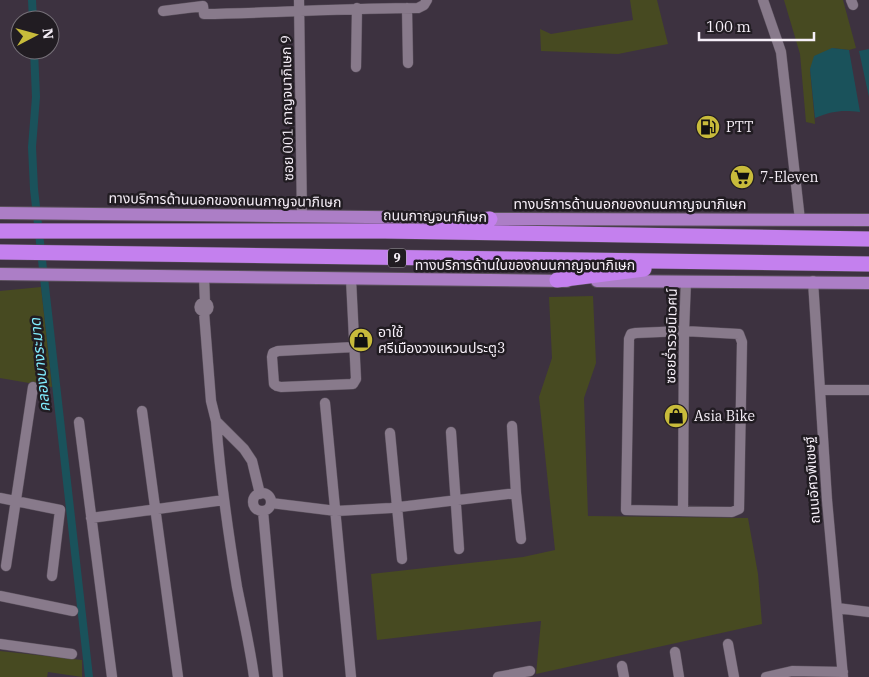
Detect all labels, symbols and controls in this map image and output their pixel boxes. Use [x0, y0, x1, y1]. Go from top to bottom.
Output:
north arrow [10, 10, 60, 60]
scale bar [699, 10, 814, 42]
text: 100 m [706, 17, 751, 36]
text: N [38, 27, 57, 40]
street label: ซอย 001 กาญจนาภิเษก 9 [277, 35, 297, 181]
fuel station icon: PTT [695, 114, 721, 140]
place label: PTT [726, 118, 753, 136]
supermarket icon: 7-Eleven [729, 164, 755, 190]
place label: 7-Eleven [760, 168, 818, 186]
street label: ทางบริการด้านนอกของถนนกาญจนาภิเษก [108, 189, 342, 211]
street label: ทางบริการด้านนอกของถนนกาญจนาภิเษก [514, 195, 746, 213]
street label: ถนนกาญจนาภิเษก [383, 206, 487, 226]
road number: 9 [388, 248, 406, 268]
street label: ทางบริการด้านในของถนนกาญจนาภิเษก [415, 256, 635, 274]
street label: ซอยร่ำรวยนิเวศน์ [660, 288, 681, 384]
water label: คลองบางระมาด [25, 316, 54, 413]
place label: อาใช้ ศรีเมืองวงแหวนประตู3 [378, 323, 505, 357]
shop icon: อาใช้ ศรีเมืองวงแหวนประตู3 [348, 327, 374, 353]
shop icon: Asia Bike [663, 403, 689, 429]
place label: Asia Bike [694, 407, 755, 425]
street label: ถนนอัศวพิเชษฐ์ [800, 435, 824, 524]

